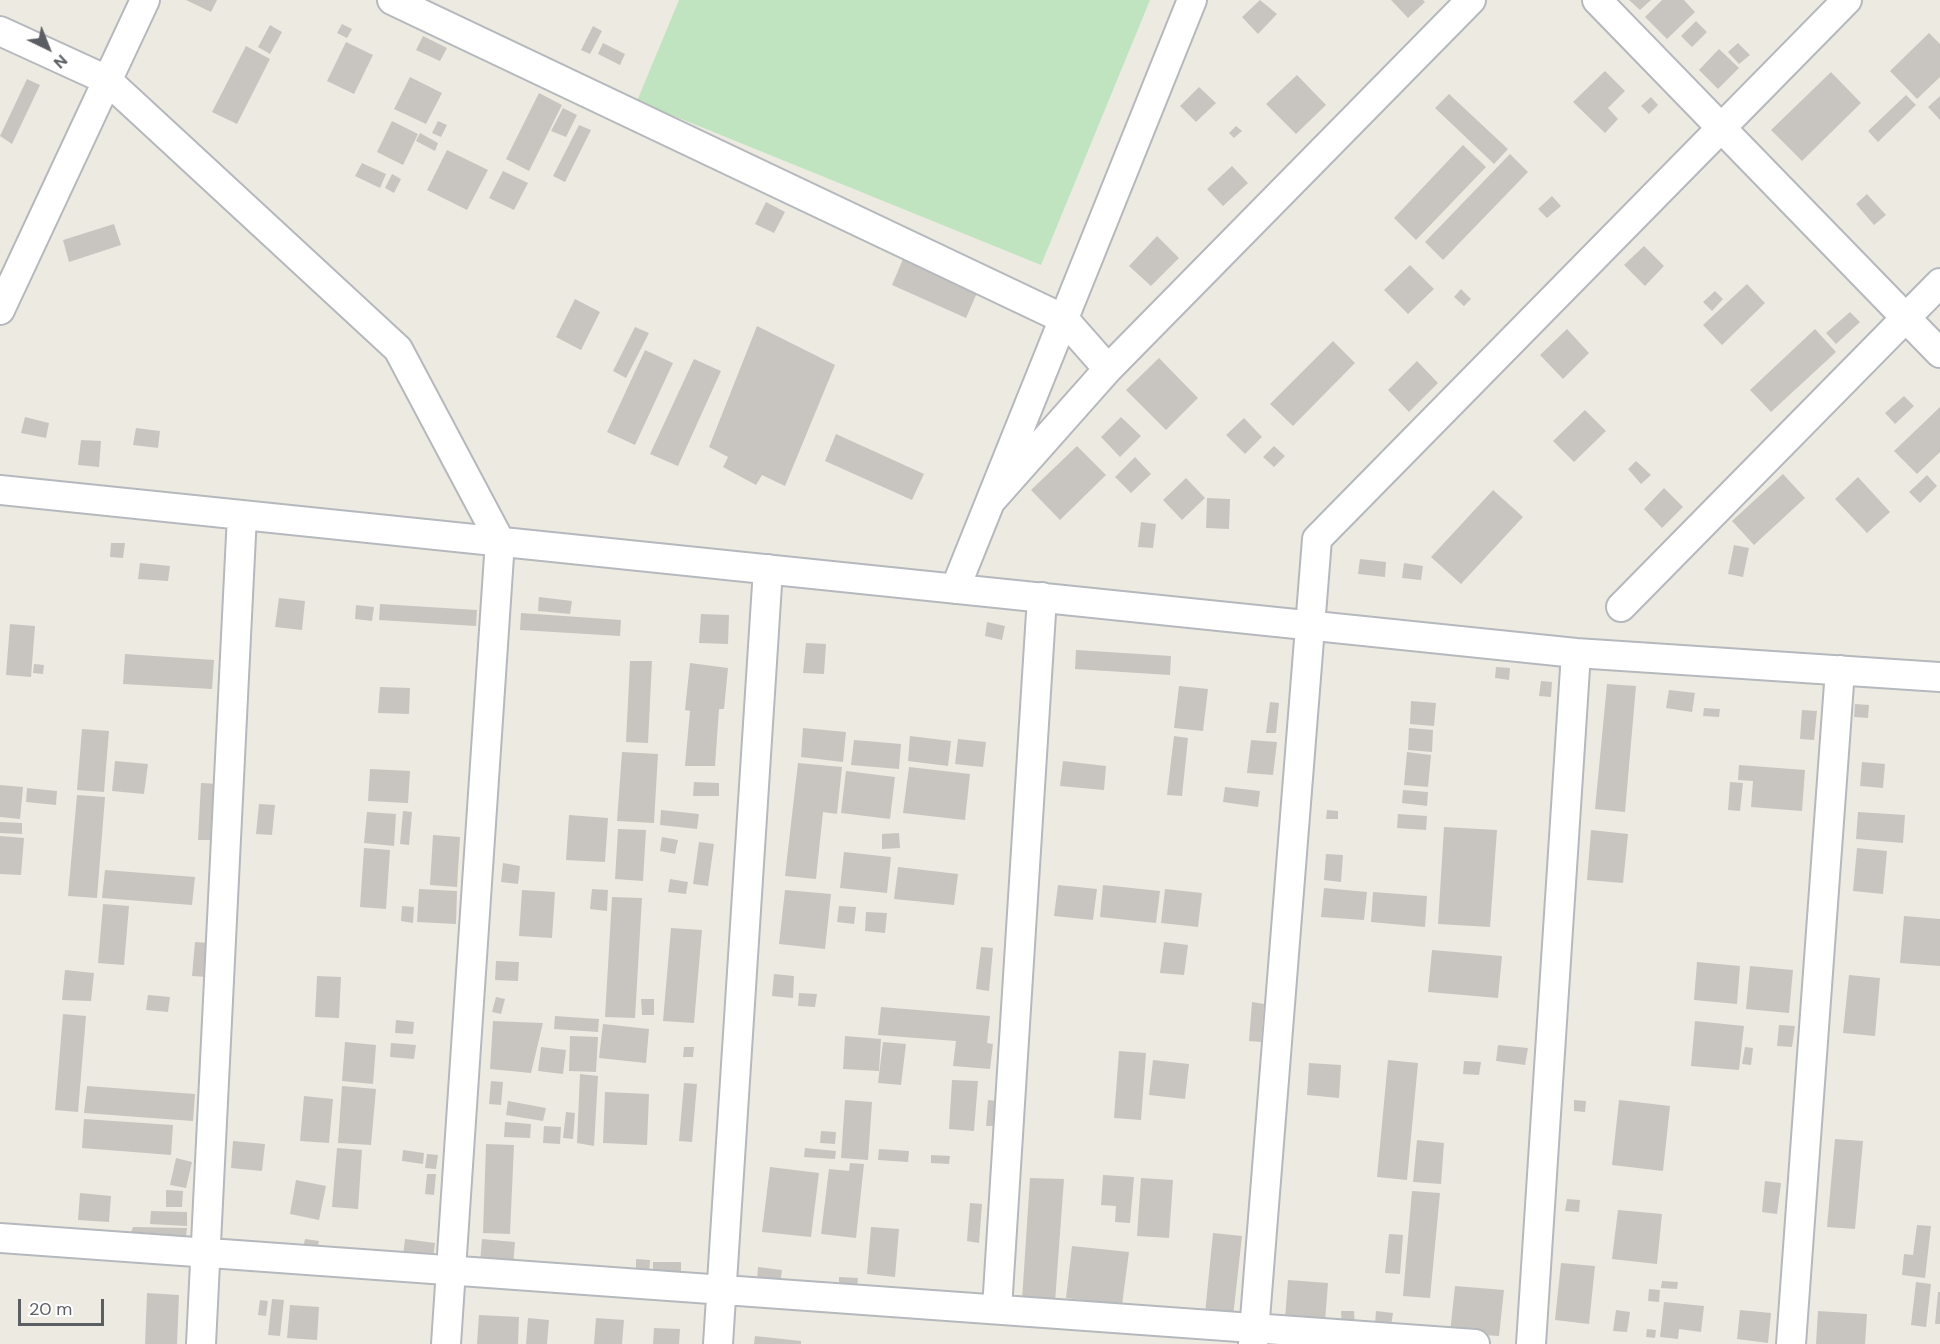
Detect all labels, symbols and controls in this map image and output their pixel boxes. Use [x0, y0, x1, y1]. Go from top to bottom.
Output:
north arrow [18, 18, 78, 78]
text: N [49, 50, 72, 73]
scale bar [21, 1287, 106, 1325]
text: 20 m [29, 1297, 72, 1321]

